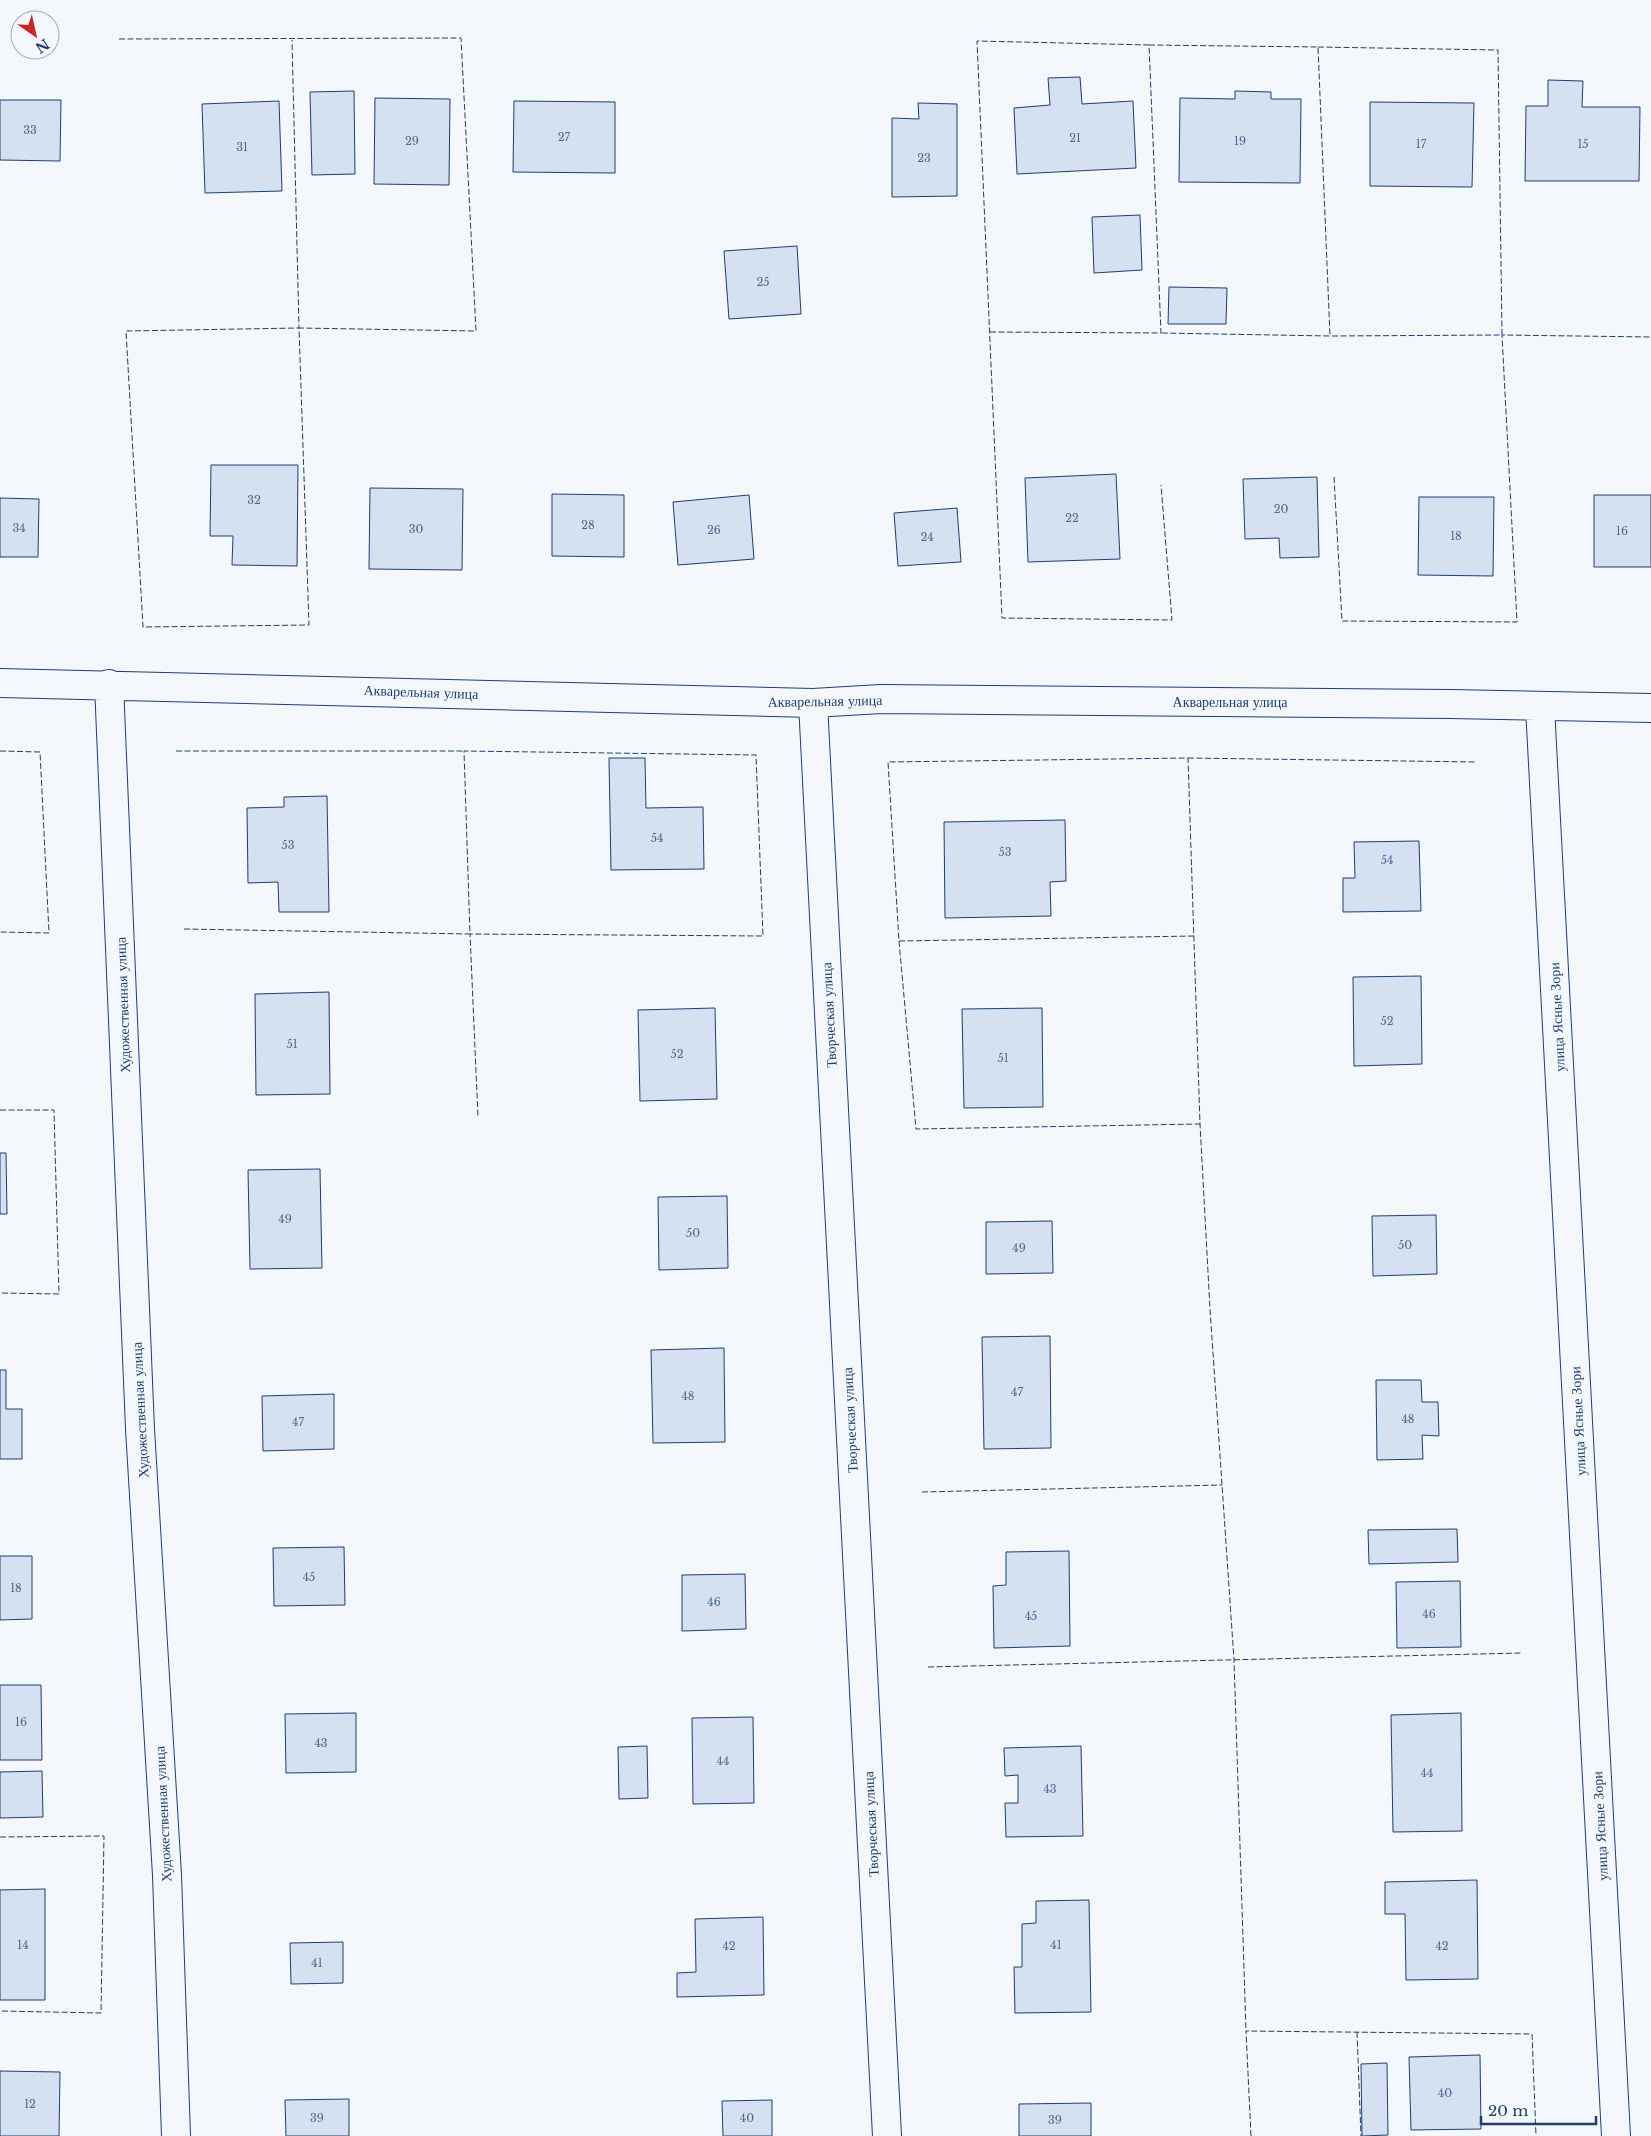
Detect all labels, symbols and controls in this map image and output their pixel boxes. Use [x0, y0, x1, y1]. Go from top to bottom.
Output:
north arrow [10, 10, 60, 60]
text: N [32, 35, 53, 57]
house number: 33 [23, 123, 37, 137]
house number: 27 [558, 130, 571, 144]
house number: 21 [1069, 131, 1081, 145]
house number: 29 [405, 134, 419, 148]
house number: 19 [1234, 134, 1246, 148]
house number: 17 [1416, 137, 1427, 151]
house number: 15 [1577, 137, 1589, 151]
house number: 31 [236, 140, 248, 154]
house number: 23 [917, 151, 931, 165]
house number: 25 [756, 275, 770, 289]
house number: 32 [247, 493, 261, 507]
house number: 20 [1274, 502, 1288, 516]
house number: 22 [1065, 511, 1079, 525]
house number: 28 [581, 518, 595, 532]
house number: 34 [12, 521, 26, 535]
house number: 30 [409, 522, 423, 536]
house number: 26 [707, 523, 721, 537]
house number: 16 [1616, 524, 1628, 538]
house number: 18 [1450, 529, 1462, 543]
house number: 24 [920, 530, 934, 544]
street label: Акварельная улица [363, 681, 479, 703]
street label: Акварельная улица [767, 691, 883, 711]
street label: Акварельная улица [1173, 693, 1288, 711]
house number: 54 [651, 831, 663, 845]
house number: 53 [281, 838, 295, 852]
house number: 53 [998, 845, 1012, 859]
house number: 54 [1381, 853, 1393, 867]
street label: Художественная улица [112, 936, 134, 1073]
street label: Творческая улица [817, 961, 841, 1068]
street label: улица Ясные Зори [1545, 961, 1569, 1072]
house number: 52 [1380, 1014, 1394, 1028]
house number: 51 [286, 1037, 298, 1051]
house number: 52 [670, 1047, 684, 1061]
house number: 51 [997, 1051, 1009, 1065]
house number: 49 [278, 1212, 292, 1226]
house number: 50 [686, 1226, 700, 1240]
house number: 50 [1398, 1238, 1412, 1252]
house number: 49 [1012, 1241, 1026, 1255]
street label: Художественная улица [127, 1341, 153, 1478]
street label: улица Ясные Зори [1566, 1365, 1590, 1476]
street label: Творческая улица [838, 1366, 862, 1473]
house number: 47 [1011, 1385, 1023, 1399]
house number: 48 [681, 1389, 695, 1403]
house number: 48 [1401, 1412, 1415, 1426]
house number: 47 [292, 1415, 304, 1429]
house number: 45 [303, 1570, 315, 1584]
house number: 18 [10, 1581, 22, 1595]
house number: 46 [707, 1595, 721, 1609]
house number: 46 [1422, 1607, 1436, 1621]
house number: 45 [1025, 1609, 1037, 1623]
house number: 16 [15, 1715, 27, 1729]
house number: 43 [314, 1736, 328, 1750]
street label: Художественная улица [150, 1745, 176, 1882]
house number: 44 [717, 1754, 729, 1768]
house number: 44 [1421, 1766, 1433, 1780]
street label: Творческая улица [859, 1770, 883, 1877]
street label: улица Ясные Зори [1588, 1770, 1612, 1881]
house number: 43 [1043, 1782, 1057, 1796]
house number: 14 [17, 1938, 29, 1952]
house number: 41 [1050, 1938, 1062, 1952]
house number: 42 [722, 1939, 736, 1953]
house number: 42 [1435, 1939, 1449, 1953]
house number: 41 [311, 1956, 323, 1970]
house number: 40 [1438, 2086, 1452, 2100]
scale bar [1481, 2094, 1596, 2126]
house number: 12 [24, 2097, 36, 2111]
text: 20 m [1488, 2101, 1528, 2120]
house number: 39 [310, 2111, 324, 2125]
house number: 40 [740, 2111, 754, 2125]
house number: 39 [1048, 2113, 1062, 2127]

